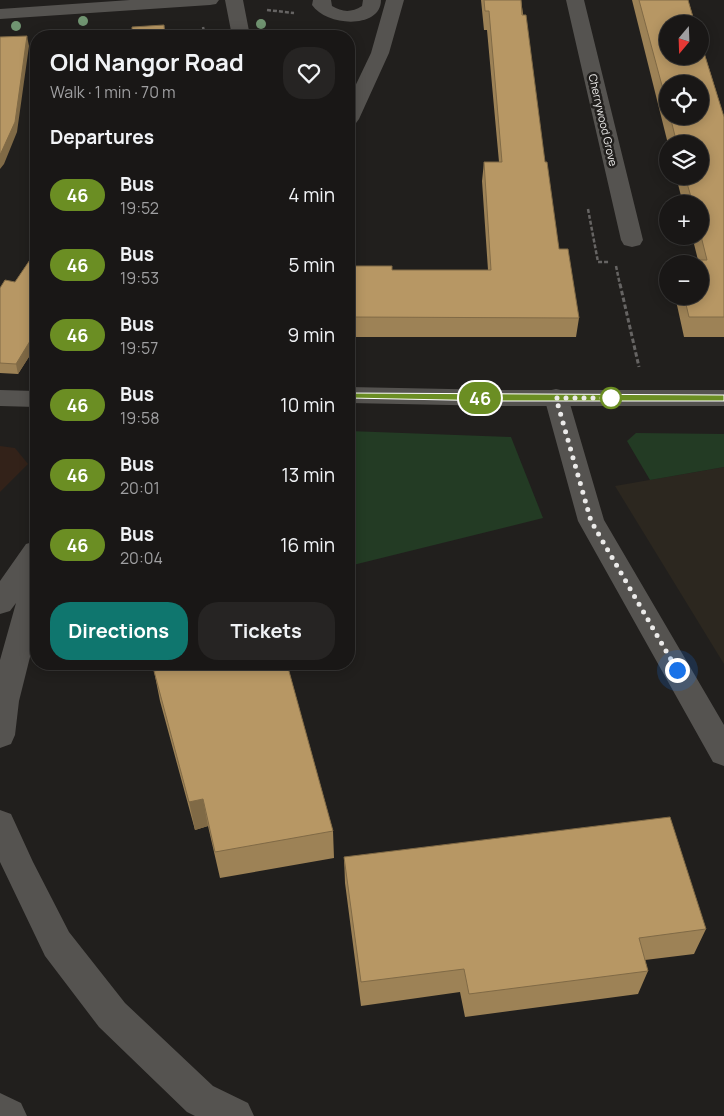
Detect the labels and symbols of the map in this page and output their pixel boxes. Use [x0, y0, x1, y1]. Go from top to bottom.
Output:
north arrow [659, 15, 709, 65]
street label: Cherrywood Grove [586, 72, 622, 168]
line badge: 46 [458, 382, 502, 414]
unlabelled marker [600, 387, 622, 409]
your location [665, 658, 690, 683]

